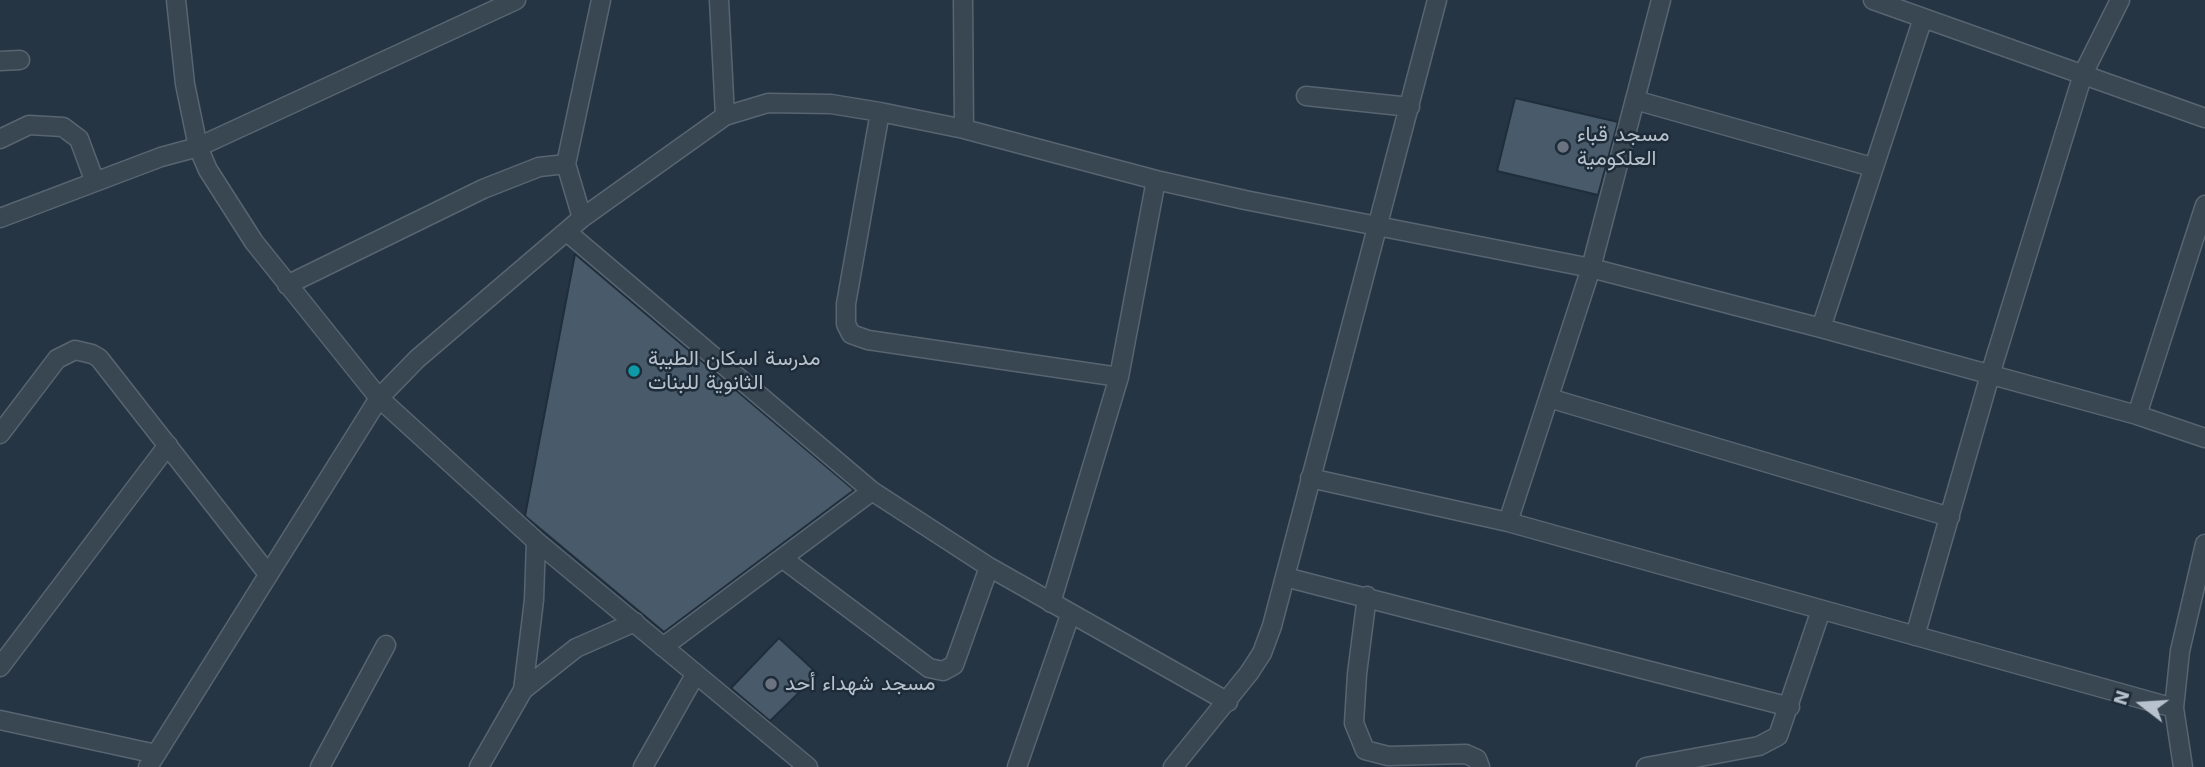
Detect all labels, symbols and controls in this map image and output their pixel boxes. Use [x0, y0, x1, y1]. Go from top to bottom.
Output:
place label: مسجد قباء العلكومية [1577, 122, 1669, 172]
marker: مسجد قباء العلكومية [1555, 139, 1571, 155]
place label: مدرسة اسكان الطيبة الثانوية للبنات [648, 346, 820, 396]
marker: مدرسة اسكان الطيبة الثانوية للبنات [626, 363, 642, 379]
north arrow [2107, 669, 2177, 739]
place label: مسجد شهداء أحد [785, 671, 935, 697]
marker: مسجد شهداء أحد [763, 676, 779, 692]
text: N [2108, 688, 2134, 708]

